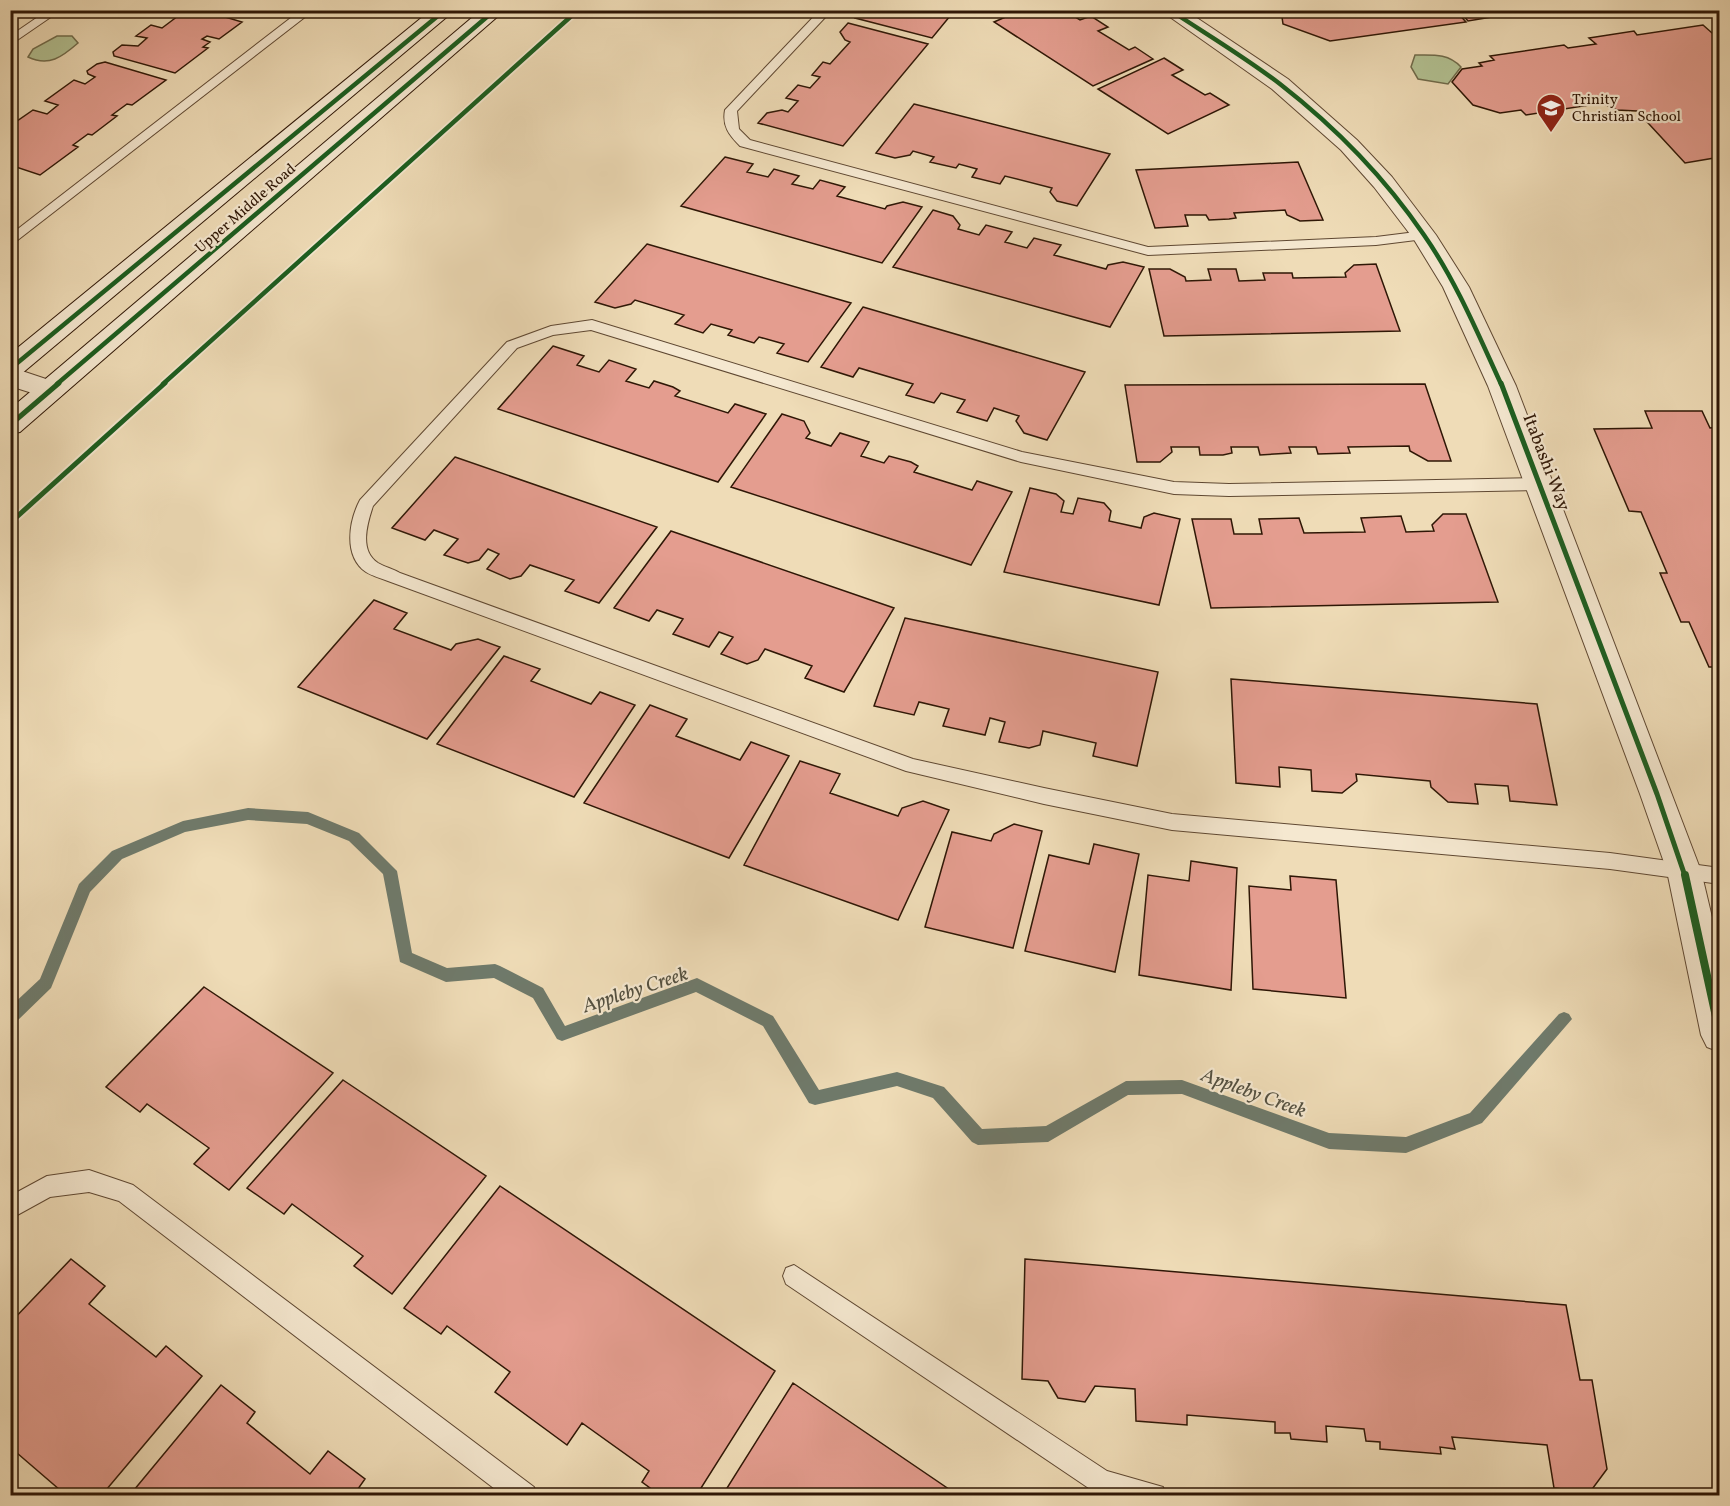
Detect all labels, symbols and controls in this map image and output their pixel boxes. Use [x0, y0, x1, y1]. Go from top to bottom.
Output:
place label: Trinity Christian School [1572, 90, 1681, 128]
school or university icon: Trinity Christian School [1535, 92, 1567, 134]
street label: Upper Middle Road [191, 159, 301, 259]
street label: Itabashi Way [1516, 410, 1576, 515]
water label: Appleby Creek [578, 961, 692, 1021]
water label: Appleby Creek [1196, 1062, 1310, 1126]

